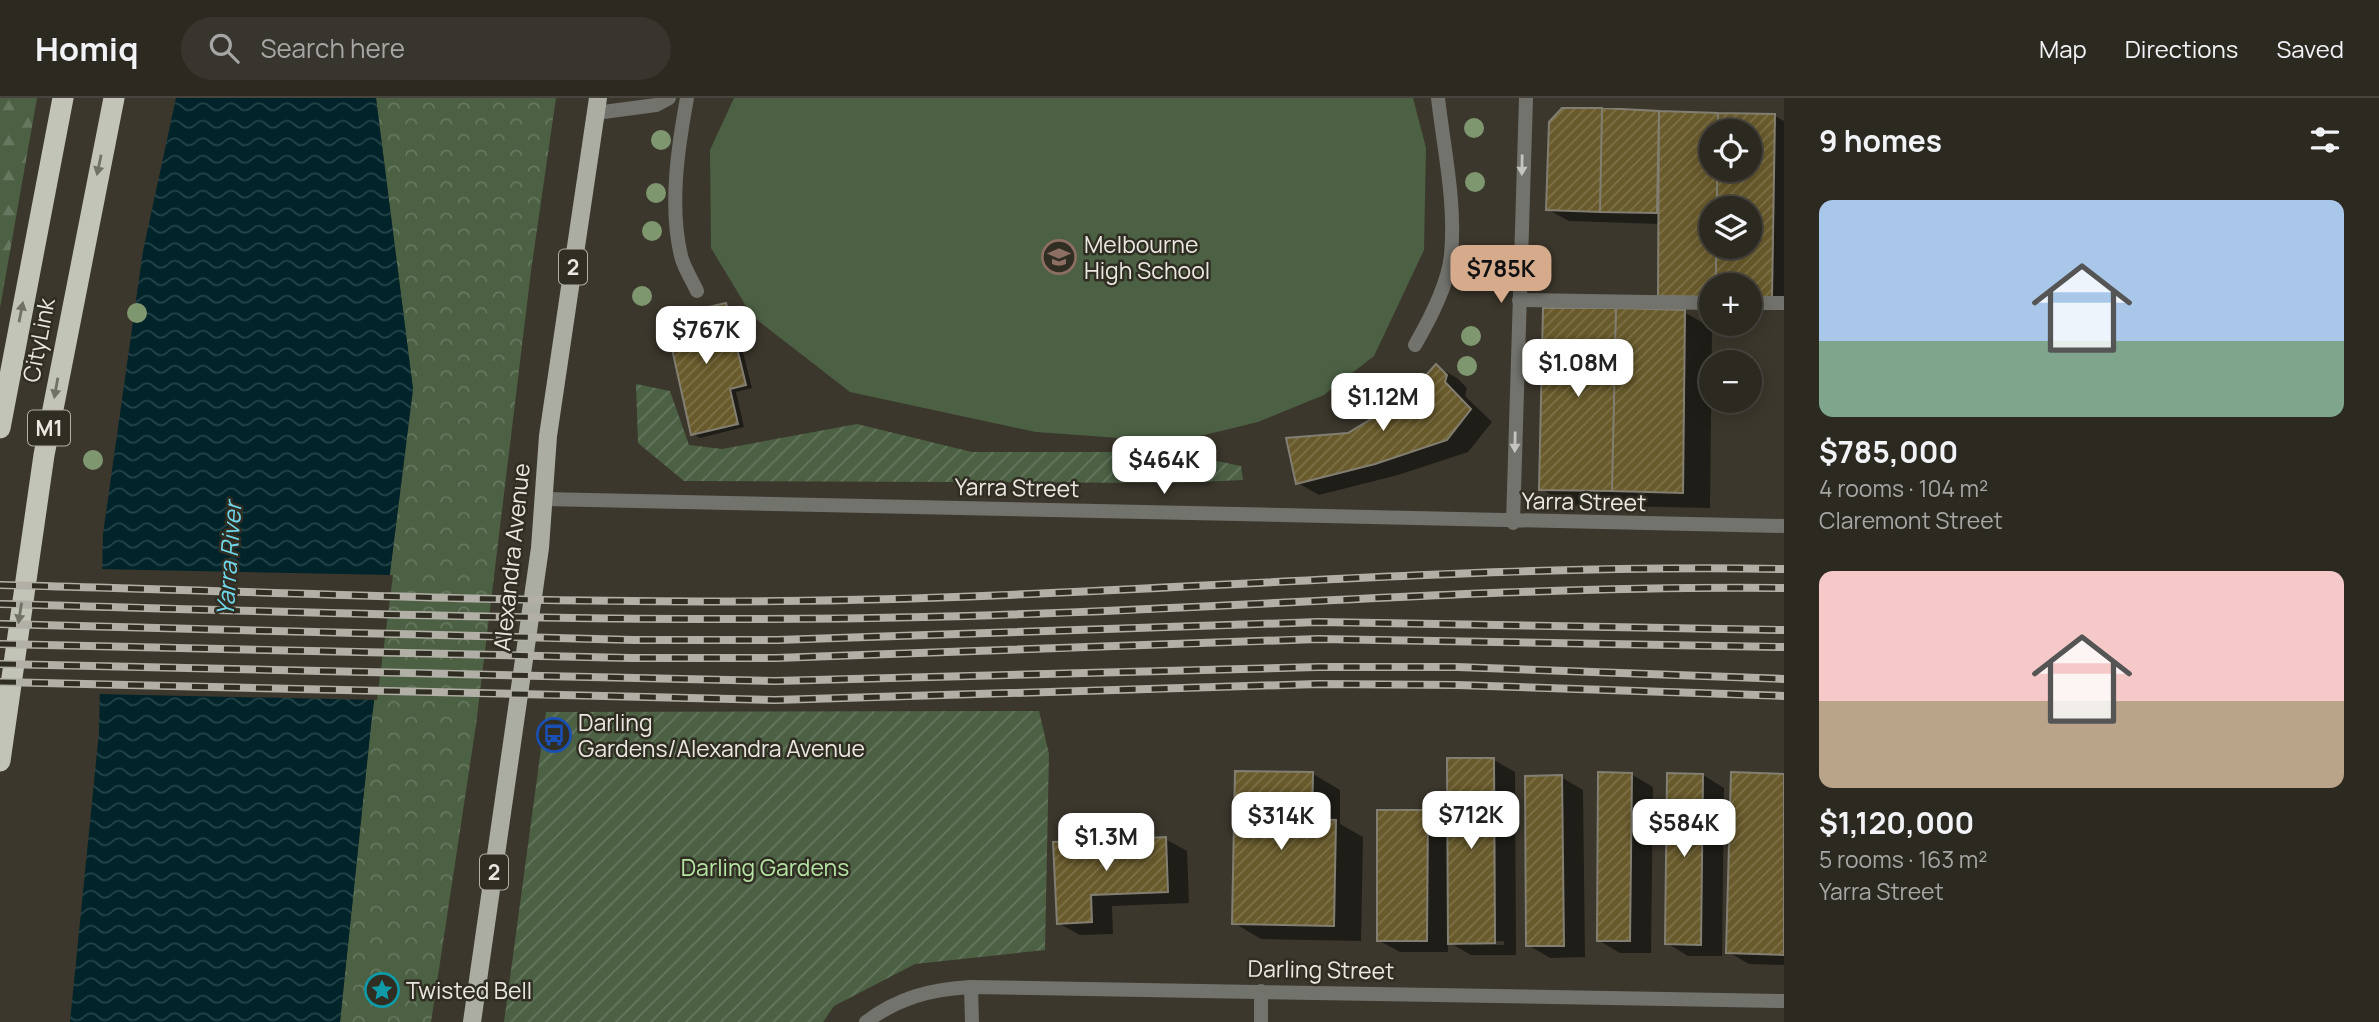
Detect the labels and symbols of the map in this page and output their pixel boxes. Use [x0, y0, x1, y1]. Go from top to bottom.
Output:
one-way arrow [93, 154, 104, 176]
one-way arrow [1516, 155, 1527, 177]
place label: Melbourne High School [1084, 228, 1210, 286]
school or university icon: Melbourne High School [1040, 238, 1078, 276]
pin: $785K [1452, 246, 1550, 305]
road number: 2 [559, 250, 587, 284]
street label: CityLink [14, 295, 62, 385]
one-way arrow [16, 301, 27, 323]
pin: $767K [657, 306, 755, 366]
pin: $1.08M [1521, 340, 1635, 399]
pin: $1.12M [1326, 374, 1440, 433]
one-way arrow [50, 377, 61, 399]
road number: M1 [28, 410, 70, 446]
one-way arrow [1510, 431, 1521, 453]
pin: $464K [1115, 436, 1213, 496]
street label: Alexandra Avenue [485, 462, 537, 652]
street label: Yarra Street [954, 470, 1080, 504]
street label: Yarra Street [1521, 484, 1647, 518]
water label: Yarra River [208, 497, 249, 617]
one-way arrow [14, 602, 25, 624]
place label: Darling Gardens/Alexandra Avenue [578, 706, 865, 764]
bus stop icon: Darling Gardens/Alexandra Avenue [535, 716, 573, 754]
pin: $314K [1232, 792, 1330, 852]
pin: $712K [1422, 792, 1520, 851]
pin: $584K [1635, 800, 1733, 859]
pin: $1.3M [1057, 814, 1155, 873]
park label: Darling Gardens [681, 851, 849, 883]
road number: 2 [480, 854, 508, 890]
street label: Darling Street [1247, 952, 1395, 986]
place icon: Twisted Bell [363, 971, 401, 1009]
place label: Twisted Bell [406, 974, 532, 1006]

